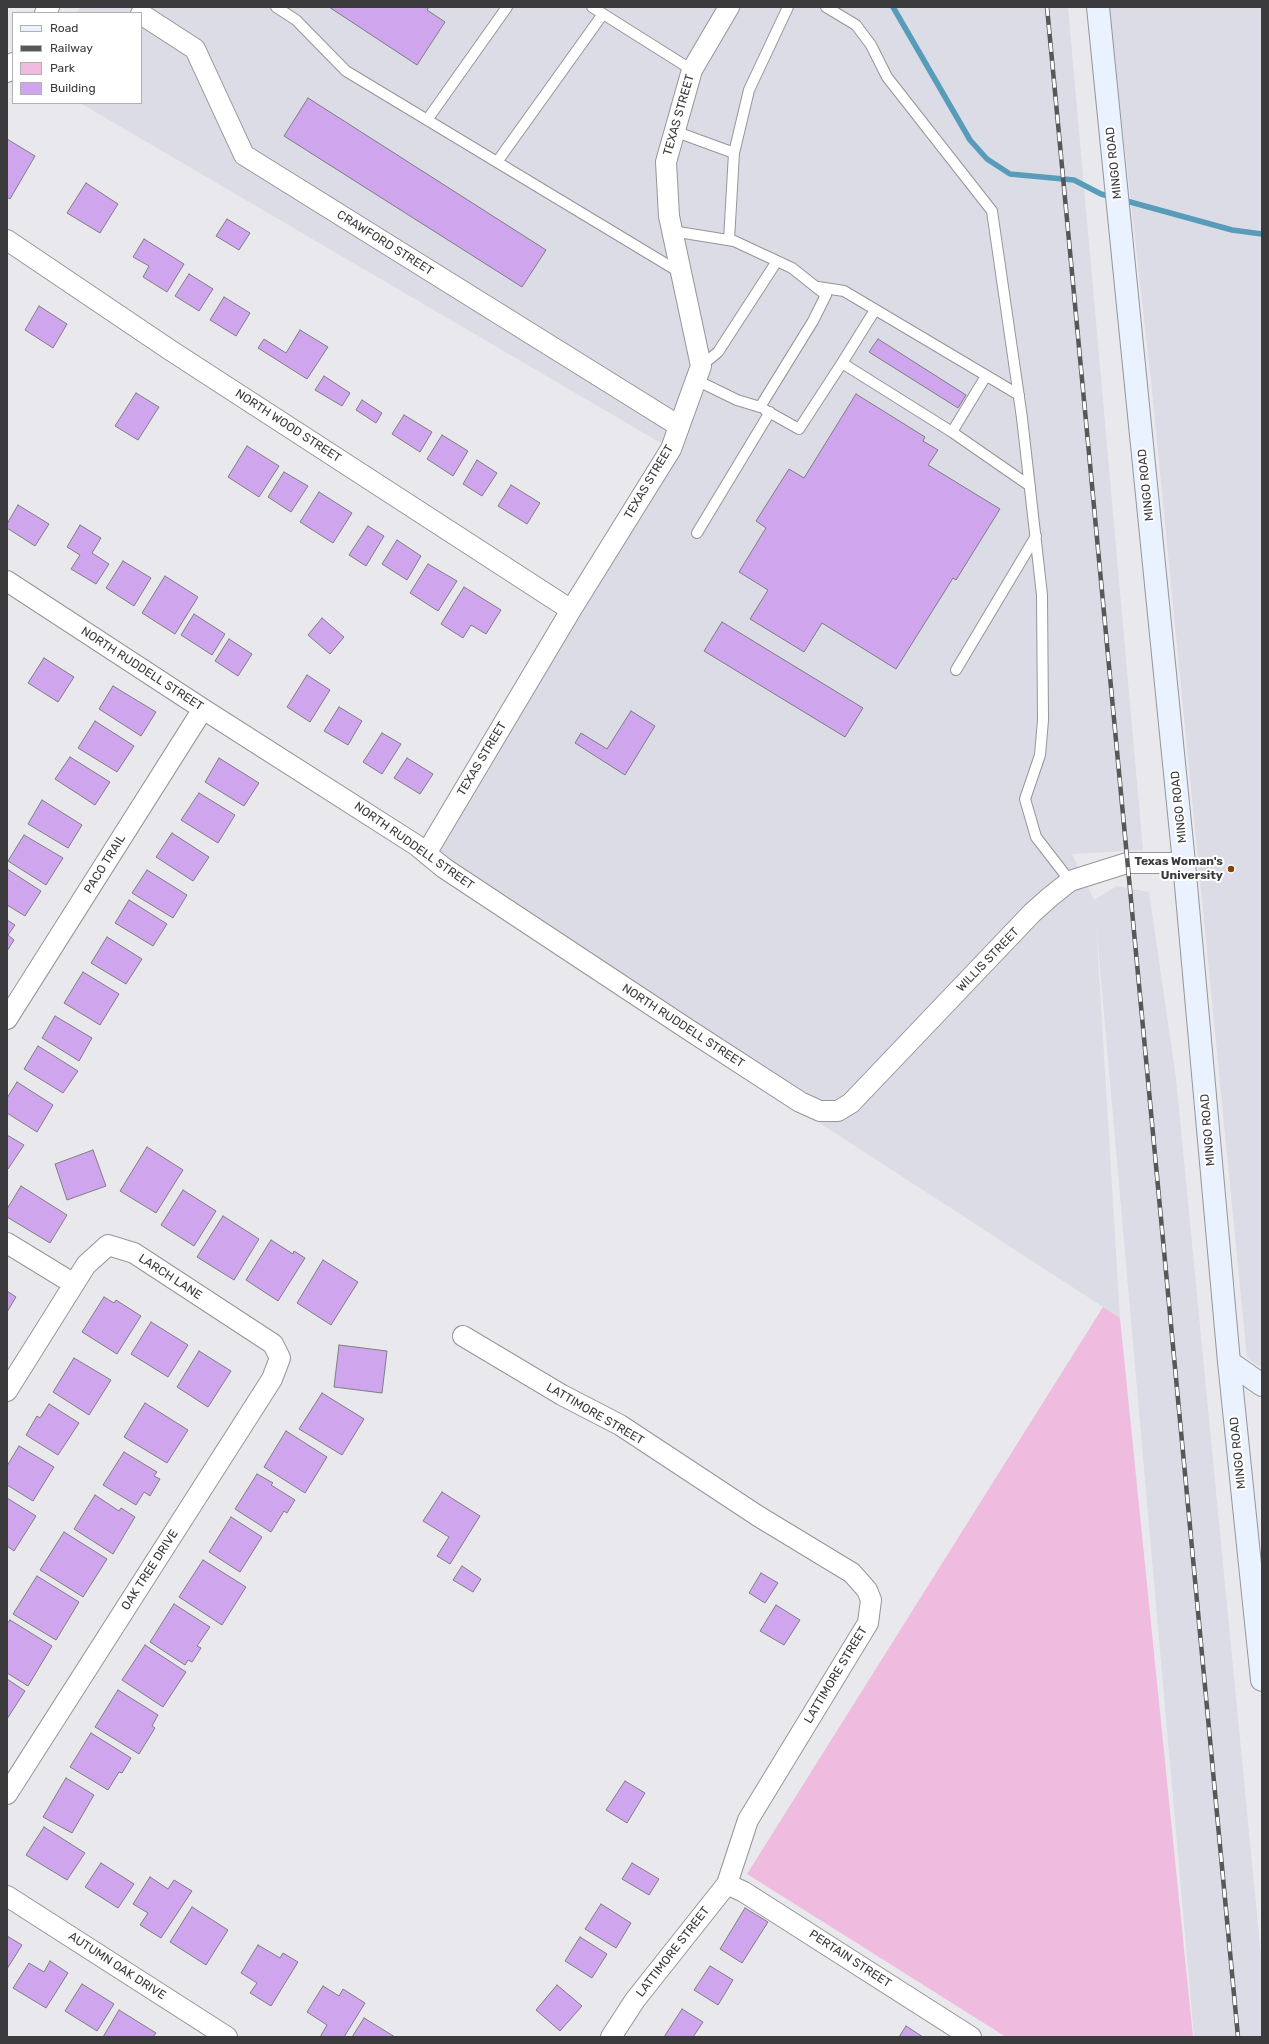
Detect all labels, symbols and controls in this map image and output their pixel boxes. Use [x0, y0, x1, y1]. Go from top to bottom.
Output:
legend [12, 12, 142, 104]
text: Road [50, 21, 78, 35]
text: Railway [50, 41, 93, 55]
text: Park [50, 61, 75, 75]
street label: TEXAS STREET [661, 73, 697, 157]
text: Building [50, 81, 96, 95]
street label: MINGO ROAD [1103, 126, 1125, 200]
street label: CRAWFORD STREET [334, 207, 436, 279]
street label: NORTH WOOD STREET [232, 386, 344, 466]
street label: TEXAS STREET [621, 442, 677, 522]
street label: MINGO ROAD [1135, 448, 1157, 522]
street label: NORTH RUDDELL STREET [78, 624, 206, 714]
street label: TEXAS STREET [454, 719, 510, 799]
street label: MINGO ROAD [1168, 770, 1190, 844]
street label: NORTH RUDDELL STREET [351, 799, 477, 893]
street label: PACO TRAIL [81, 832, 129, 896]
place label: Texas Woman's University [1134, 855, 1223, 883]
marker: Texas Woman's University [1226, 864, 1236, 874]
street label: WILLIS STREET [954, 925, 1022, 995]
street label: NORTH RUDDELL STREET [619, 981, 747, 1071]
street label: MINGO ROAD [1198, 1093, 1218, 1167]
street label: LARCH LANE [136, 1251, 204, 1303]
street label: LATTIMORE STREET [544, 1380, 646, 1448]
street label: MINGO ROAD [1227, 1416, 1249, 1490]
street label: OAK TREE DRIVE [119, 1527, 181, 1613]
street label: LATTIMORE STREET [801, 1624, 871, 1726]
street label: LATTIMORE STREET [633, 1904, 713, 2000]
street label: PERTAIN STREET [806, 1927, 894, 1991]
street label: AUTUMN OAK DRIVE [66, 1929, 168, 2003]

